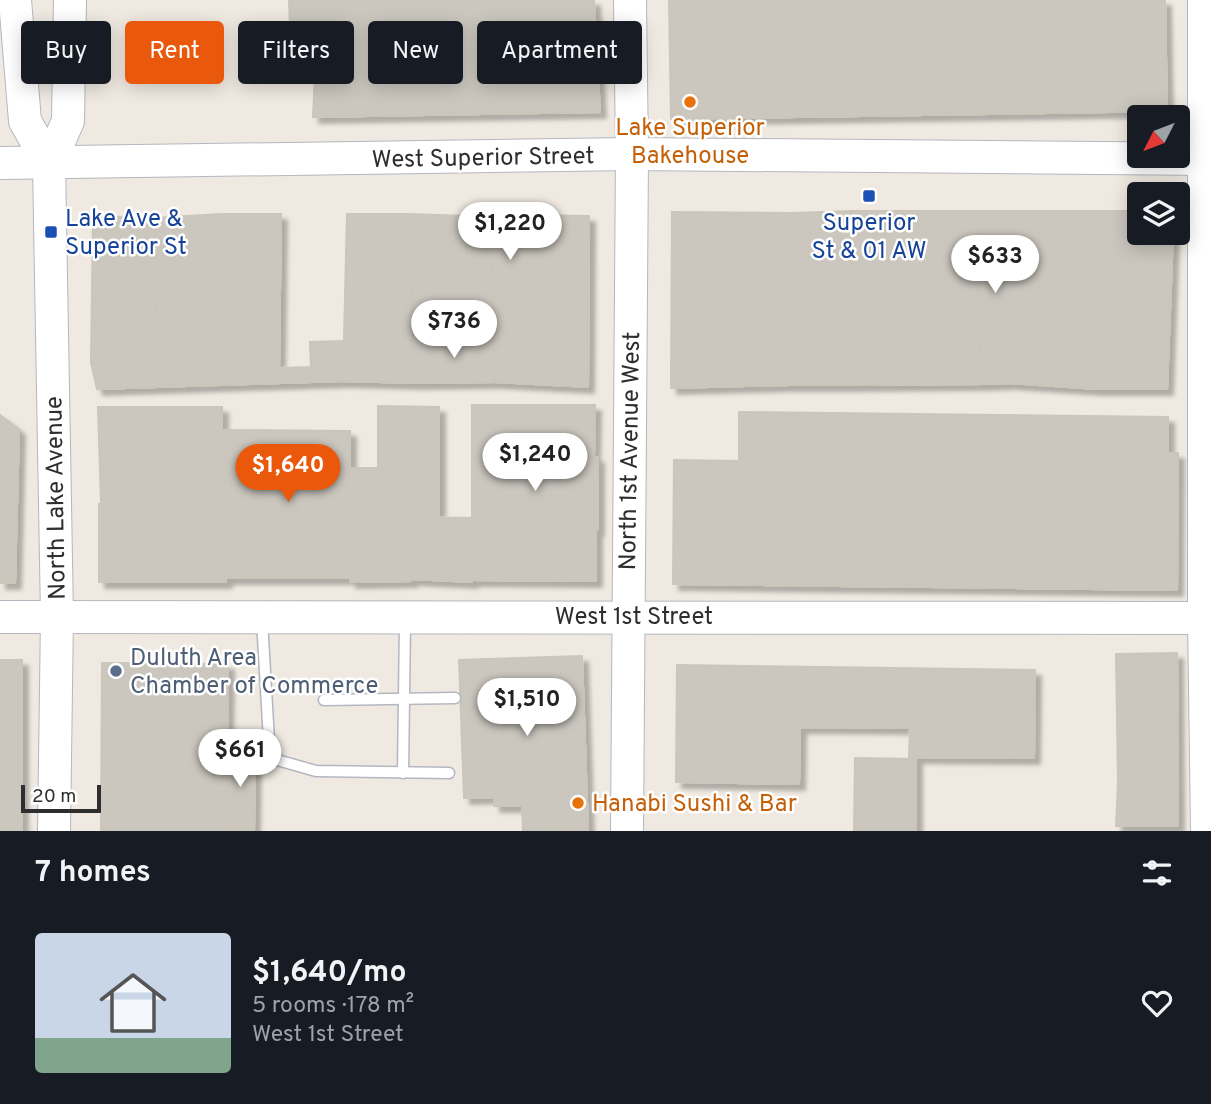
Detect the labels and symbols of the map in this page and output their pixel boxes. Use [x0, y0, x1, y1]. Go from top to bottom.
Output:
marker: Lake Superior Bakehouse [682, 94, 698, 110]
north arrow [1127, 105, 1190, 168]
place label: Lake Superior Bakehouse [615, 114, 765, 172]
street label: West Superior Street [371, 142, 595, 176]
marker: Superior St & 01 AW [861, 188, 877, 204]
pin: $1,220 [453, 202, 567, 262]
place label: Lake Ave & Superior St [65, 205, 187, 263]
place label: Superior St & 01 AW [811, 209, 927, 267]
marker: Lake Ave & Superior St [43, 224, 59, 240]
pin: $633 [954, 236, 1036, 295]
pin: $736 [413, 300, 495, 360]
street label: North 1st Avenue West [614, 331, 648, 571]
street label: North Lake Avenue [40, 396, 74, 600]
pin: $1,240 [478, 434, 592, 493]
pin: $1,640 [231, 444, 345, 504]
street label: West 1st Street [555, 603, 713, 633]
place label: Duluth Area Chamber of Commerce [130, 644, 378, 702]
marker: Duluth Area Chamber of Commerce [108, 663, 124, 679]
pin: $1,510 [470, 678, 584, 738]
pin: $661 [199, 730, 281, 789]
scale bar [21, 782, 102, 814]
place label: Hanabi Sushi & Bar [592, 790, 797, 820]
marker: Hanabi Sushi & Bar [570, 795, 586, 811]

